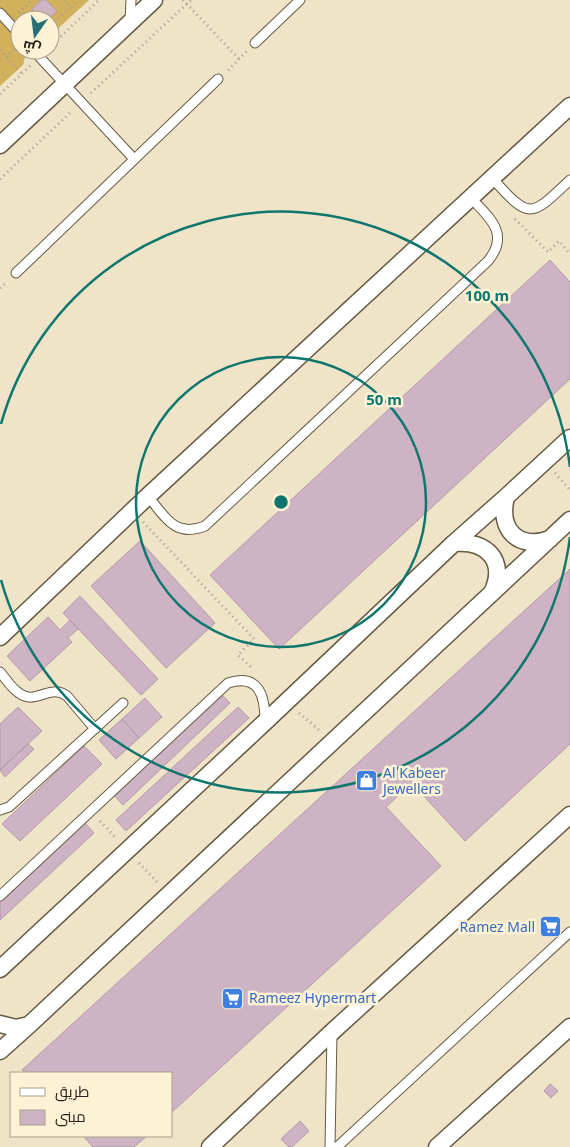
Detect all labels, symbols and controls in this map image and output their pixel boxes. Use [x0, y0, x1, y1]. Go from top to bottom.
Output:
north arrow [10, 10, 60, 60]
text: ش [21, 37, 43, 59]
text: 100 m [465, 285, 509, 305]
text: 50 m [366, 389, 402, 409]
centre of rings [272, 493, 290, 511]
place label: Al Kabeer Jewellers [381, 763, 446, 798]
shop icon: Al Kabeer Jewellers [355, 769, 379, 793]
supermarket icon: Ramez Mall [539, 915, 563, 939]
place label: Ramez Mall [460, 917, 535, 936]
supermarket icon: Rameez Hypermart [221, 986, 245, 1010]
place label: Rameez Hypermart [249, 988, 376, 1007]
legend [10, 1072, 172, 1137]
text: طريق [55, 1081, 89, 1102]
text: مبنى [55, 1106, 86, 1127]

